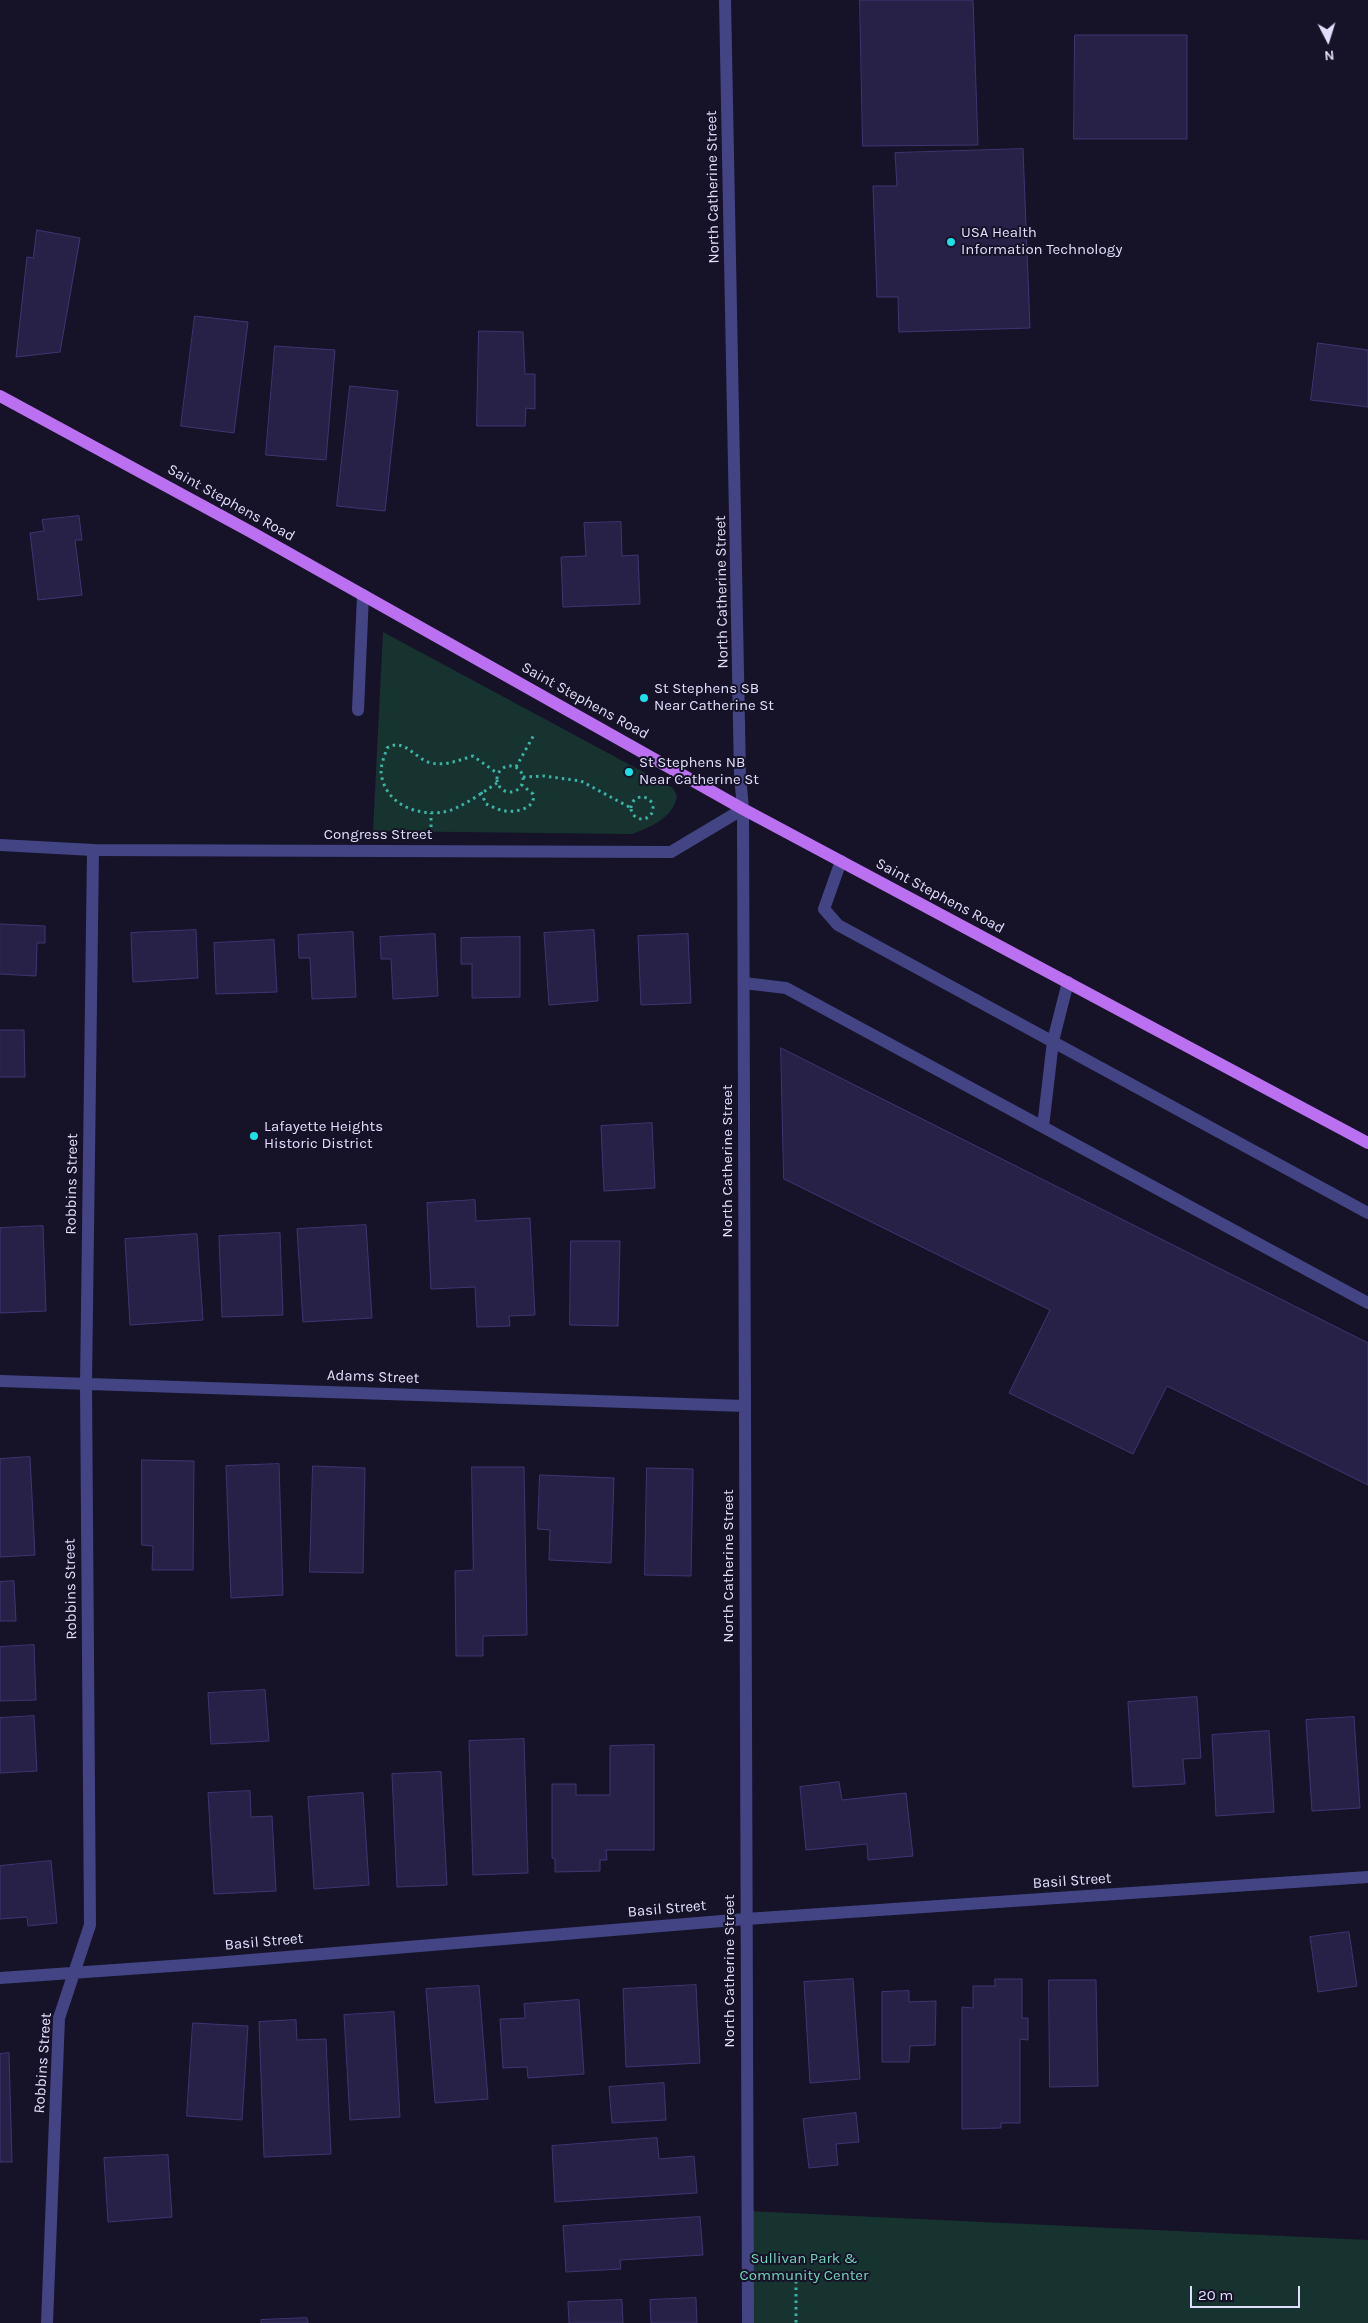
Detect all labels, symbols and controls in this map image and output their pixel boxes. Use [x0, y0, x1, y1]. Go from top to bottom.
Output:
north arrow [1303, 15, 1353, 65]
text: N [1324, 47, 1335, 64]
street label: North Catherine Street [703, 110, 723, 264]
place label: USA Health Information Technology [961, 224, 1122, 259]
marker: USA Health Information Technology [945, 236, 957, 248]
street label: Saint Stephens Road [164, 460, 298, 546]
street label: North Catherine Street [712, 515, 732, 669]
street label: Saint Stephens Road [518, 658, 652, 744]
place label: St Stephens SB Near Catherine St [654, 680, 774, 715]
marker: St Stephens SB Near Catherine St [638, 692, 650, 704]
place label: St Stephens NB Near Catherine St [639, 754, 759, 789]
marker: St Stephens NB Near Catherine St [623, 766, 635, 778]
street label: Congress Street [324, 826, 432, 844]
street label: Saint Stephens Road [873, 854, 1007, 938]
street label: North Catherine Street [719, 1084, 737, 1238]
place label: Lafayette Heights Historic District [264, 1118, 383, 1153]
marker: Lafayette Heights Historic District [248, 1130, 260, 1142]
street label: Robbins Street [62, 1133, 82, 1235]
street label: Adams Street [327, 1366, 419, 1388]
street label: North Catherine Street [720, 1489, 738, 1643]
street label: Robbins Street [61, 1538, 81, 1640]
street label: Basil Street [1032, 1869, 1112, 1893]
street label: North Catherine Street [721, 1894, 739, 2048]
street label: Basil Street [627, 1897, 707, 1921]
street label: Basil Street [224, 1930, 304, 1954]
street label: Robbins Street [30, 2012, 56, 2114]
park label: Sullivan Park & Community Center [740, 2250, 868, 2285]
scale bar [1193, 2276, 1303, 2308]
text: 20 m [1198, 2286, 1233, 2304]

